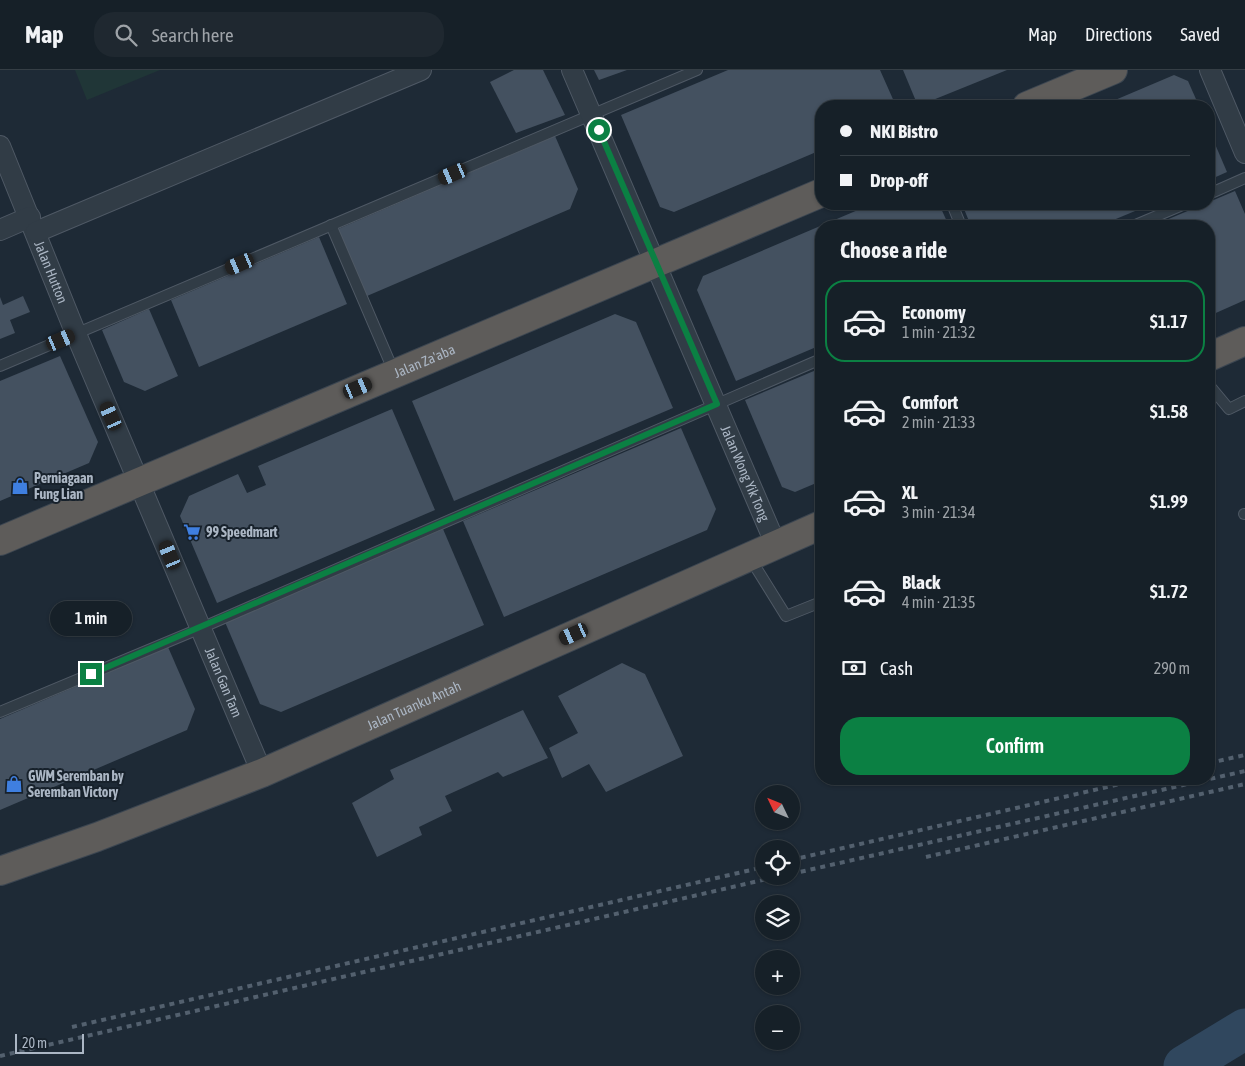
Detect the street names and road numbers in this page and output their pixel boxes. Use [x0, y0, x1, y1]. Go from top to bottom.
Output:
street label: Jalan Hutton [31, 238, 71, 306]
street label: Jalan Za'aba [392, 341, 457, 381]
street label: Jalan Wong Yik Tong [718, 423, 773, 524]
street label: Jalan Gan Tam [202, 645, 245, 720]
street label: Jalan Tuanku Antah [364, 678, 464, 733]

